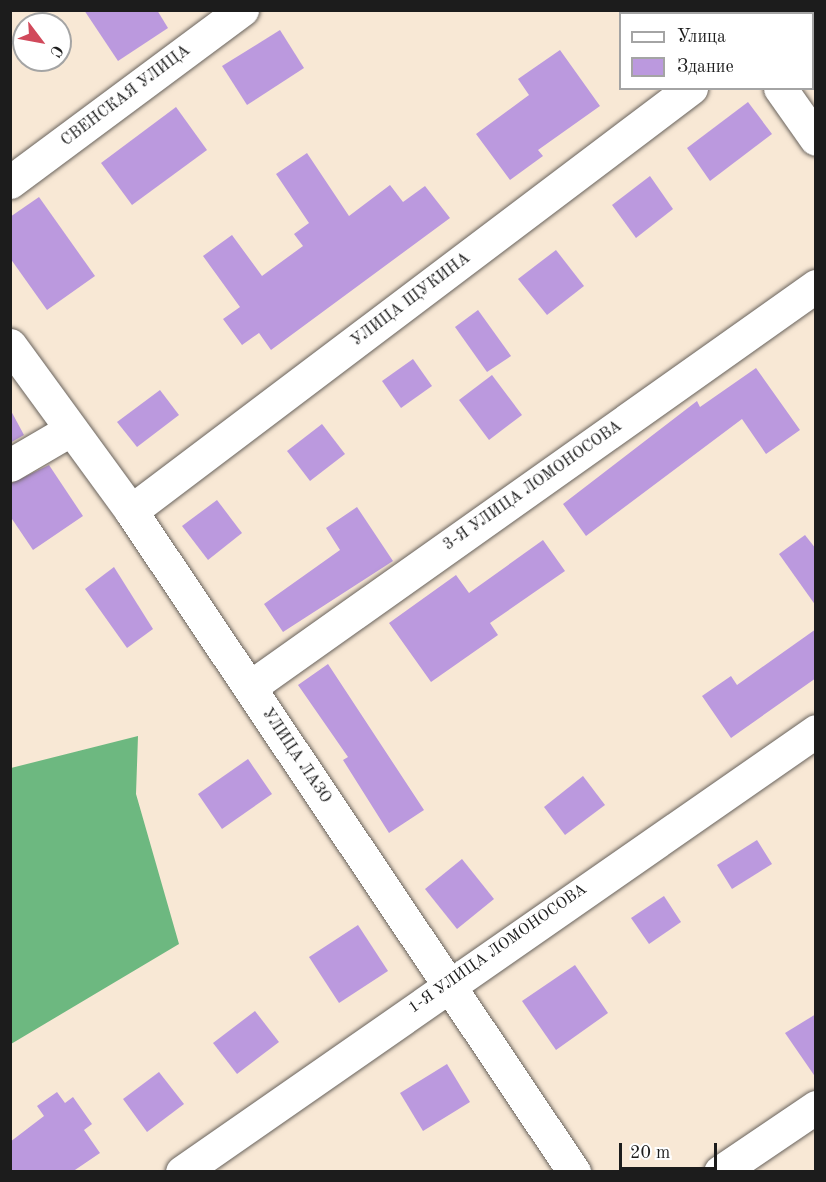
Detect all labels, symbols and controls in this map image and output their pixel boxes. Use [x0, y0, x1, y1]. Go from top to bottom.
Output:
north arrow [12, 12, 72, 72]
legend [619, 12, 814, 90]
text: Улица [677, 28, 726, 46]
street label: СВЕНСКАЯ УЛИЦА [58, 41, 194, 151]
text: С [46, 42, 65, 59]
text: Здание [677, 58, 734, 76]
street label: УЛИЦА ЩУКИНА [348, 249, 474, 351]
street label: 3-Я УЛИЦА ЛОМОНОСОВА [440, 417, 626, 555]
street label: УЛИЦА ЛАЗО [257, 705, 335, 807]
street label: 1-Я УЛИЦА ЛОМОНОСОВА [405, 880, 591, 1018]
scale bar [622, 1131, 720, 1169]
text: 20 m [630, 1144, 670, 1162]

